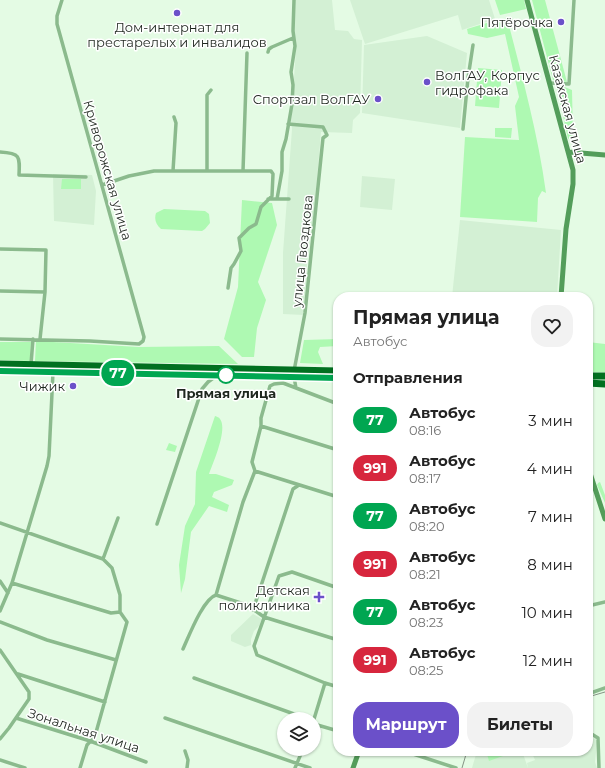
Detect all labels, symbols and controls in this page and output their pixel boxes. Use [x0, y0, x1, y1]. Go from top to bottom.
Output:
marker: Дом-интернат для престарелых и инвалидов [172, 8, 182, 18]
place label: Пятёрочка [481, 14, 553, 30]
marker: Пятёрочка [556, 17, 566, 27]
place label: Дом-интернат для престарелых и инвалидов [87, 19, 267, 50]
street label: Казахская улица [546, 53, 590, 165]
place label: ВолГАУ, Корпус гидрофака [435, 67, 540, 98]
marker: ВолГАУ, Корпус гидрофака [422, 77, 432, 87]
place label: Спортзал ВолГАУ [253, 91, 370, 107]
marker: Спортзал ВолГАУ [373, 94, 383, 104]
street label: Криворожская улица [80, 98, 136, 242]
street label: улица Гвоздкова [288, 194, 316, 309]
button: heart [531, 305, 573, 347]
text: Прямая улица [353, 306, 499, 329]
text: Автобус [353, 333, 407, 349]
line badge: 77 [100, 360, 136, 386]
text: 77 [109, 364, 127, 382]
marker: Прямая улица [217, 366, 235, 384]
text: Отправления [353, 368, 463, 387]
place label: Чижик [20, 378, 65, 394]
marker: Чижик [68, 381, 78, 391]
place label: Прямая улица [176, 385, 276, 401]
text: Автобус [409, 403, 476, 422]
text: 77 [366, 411, 384, 429]
text: 3 мин [528, 411, 573, 430]
text: 08:16 [409, 422, 441, 438]
text: Автобус [409, 451, 476, 470]
text: 991 [363, 459, 387, 477]
text: 4 мин [527, 459, 573, 478]
text: 08:17 [409, 470, 441, 486]
text: Автобус [409, 499, 476, 518]
text: 77 [366, 507, 384, 525]
text: 7 мин [528, 507, 573, 526]
text: 08:20 [409, 518, 445, 534]
text: Автобус [409, 547, 476, 566]
text: 991 [363, 555, 387, 573]
text: 8 мин [527, 555, 573, 574]
text: 08:21 [409, 566, 441, 582]
place label: Детская поликлиника [218, 582, 310, 613]
marker: Детская поликлиника [313, 591, 325, 603]
text: Автобус [409, 595, 476, 614]
text: 77 [366, 603, 384, 621]
text: 10 мин [521, 603, 573, 622]
text: 08:23 [409, 614, 443, 630]
text: Автобус [409, 643, 476, 662]
text: 991 [363, 651, 387, 669]
text: 12 мин [523, 651, 573, 670]
text: 08:25 [409, 662, 443, 678]
button: Маршрут [353, 702, 459, 748]
button: Билеты [467, 702, 573, 748]
street label: Зональная улица [26, 704, 142, 756]
map controls [277, 712, 321, 756]
button: layers [277, 712, 321, 756]

